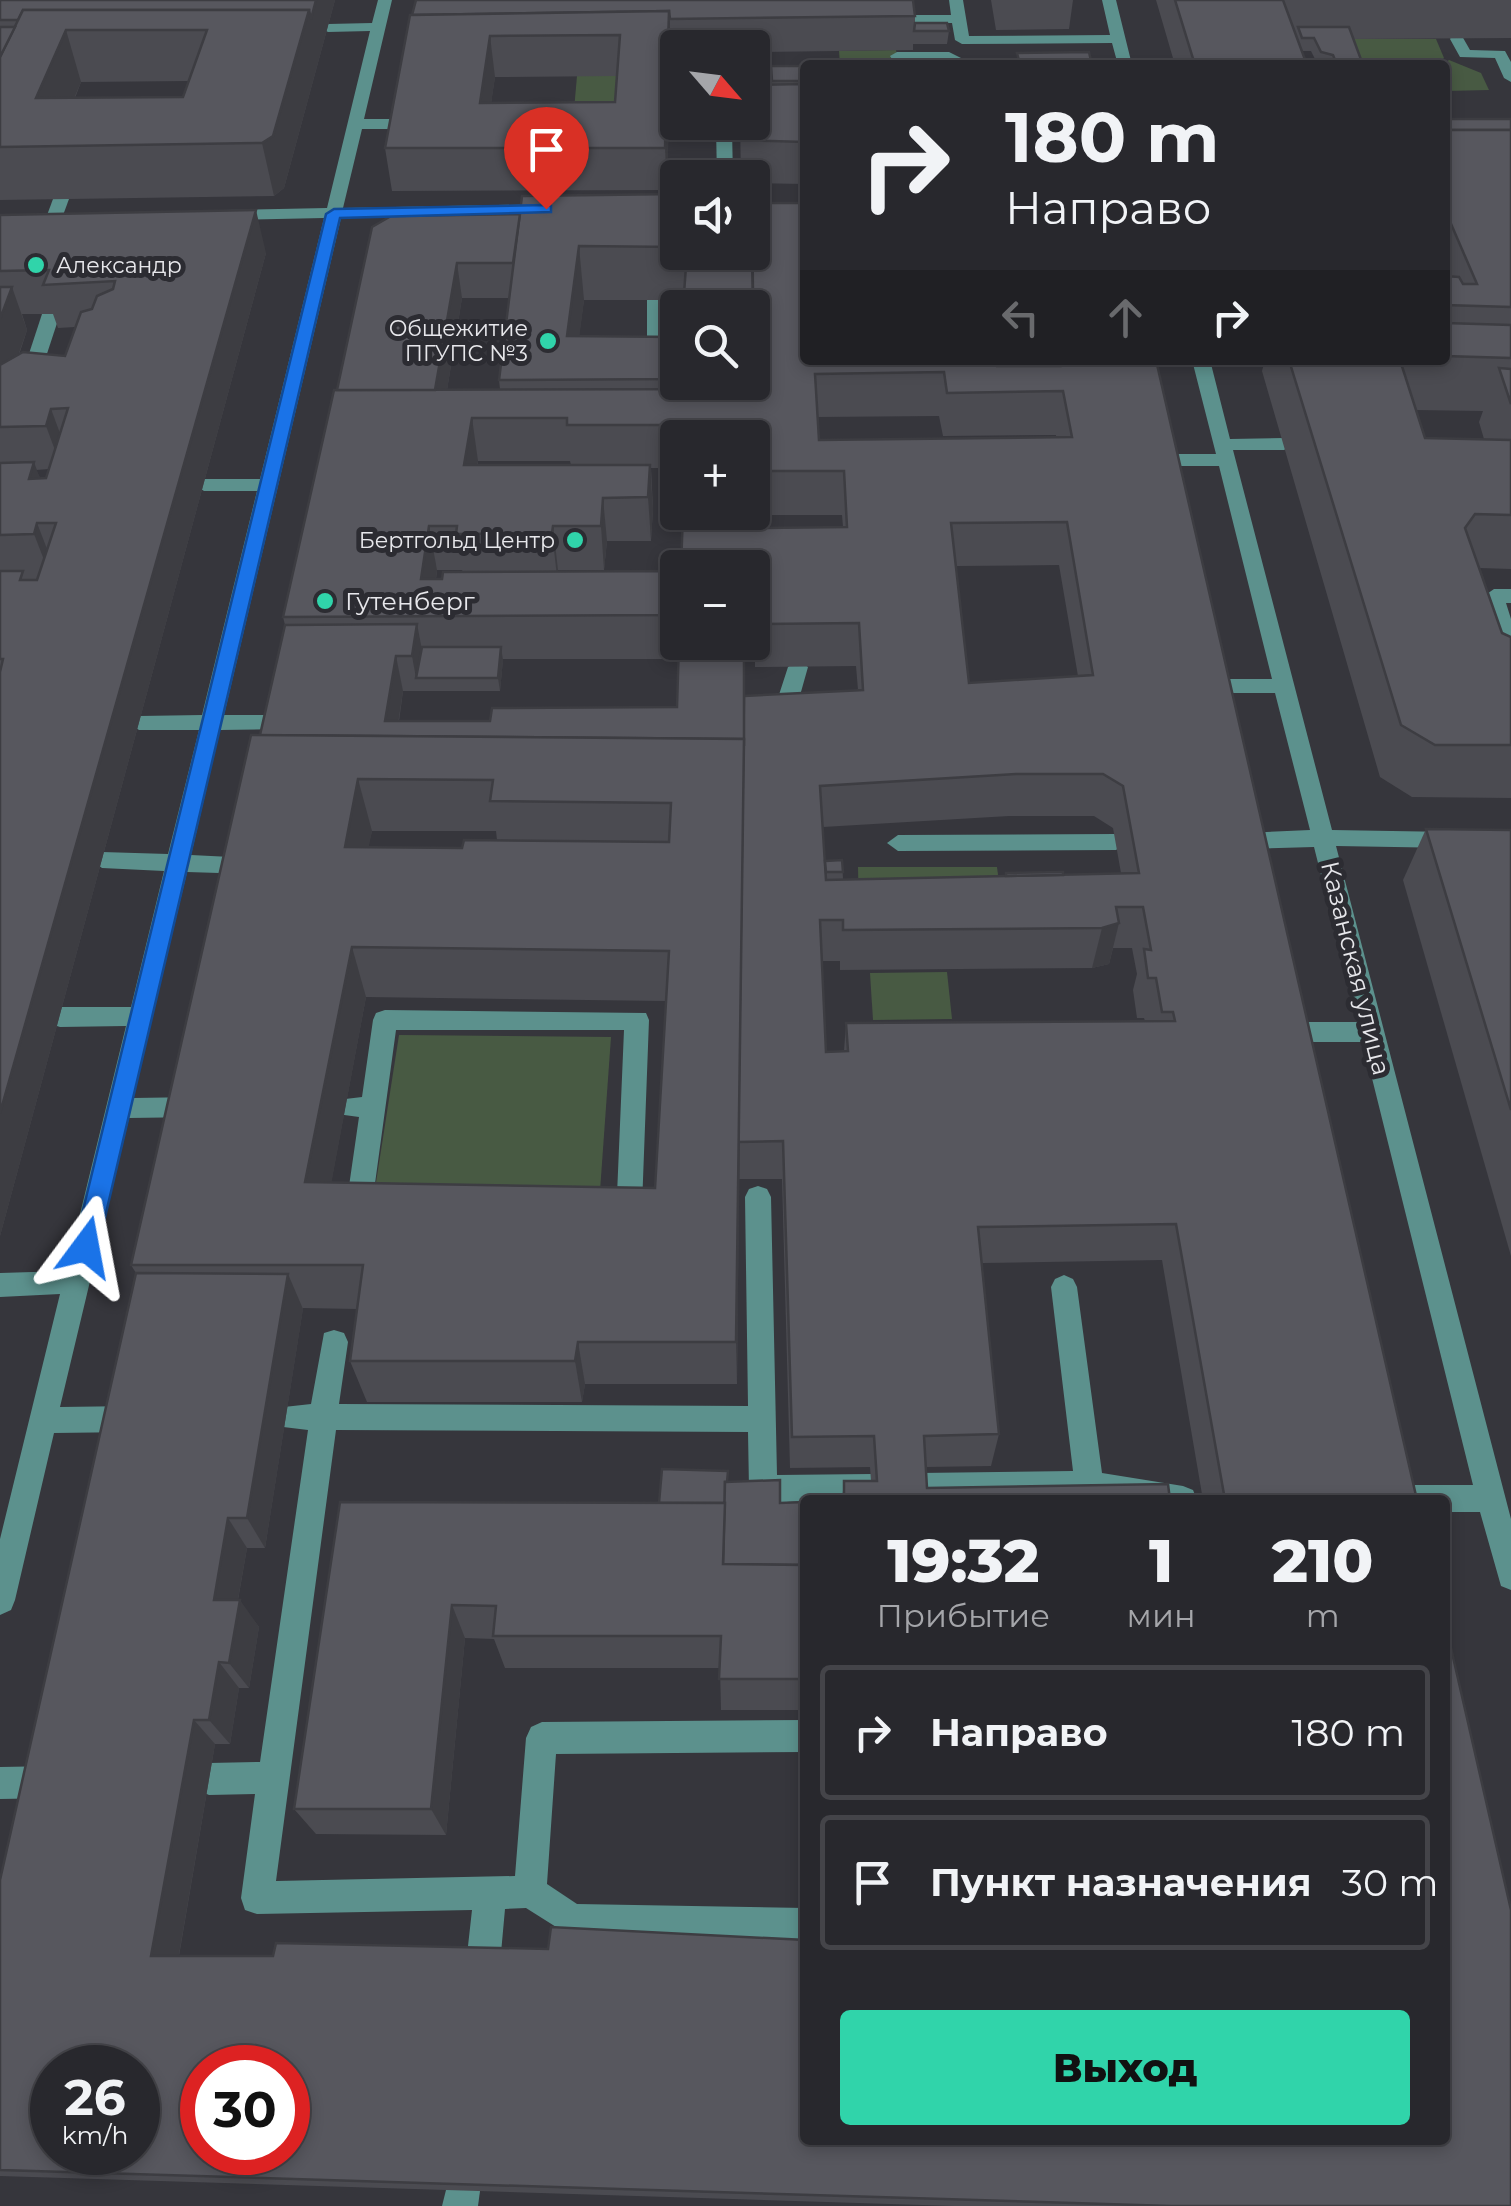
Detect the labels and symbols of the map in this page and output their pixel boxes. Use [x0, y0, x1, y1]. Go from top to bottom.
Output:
north arrow [660, 30, 770, 140]
pin [504, 107, 589, 210]
place label: Александр [56, 252, 182, 279]
marker: Александр [25, 254, 47, 276]
place label: Общежитие ПГУПС №3 [389, 315, 528, 367]
marker: Общежитие ПГУПС №3 [537, 330, 559, 352]
place label: Бертгольд Центр [359, 527, 555, 554]
marker: Бертгольд Центр [564, 529, 586, 551]
place label: Гутенберг [345, 586, 475, 616]
marker: Гутенберг [314, 590, 336, 612]
street label: Казанская улица [1315, 858, 1397, 1078]
position arrow [34, 1195, 138, 1299]
speed limit sign: 30 [180, 2045, 310, 2175]

